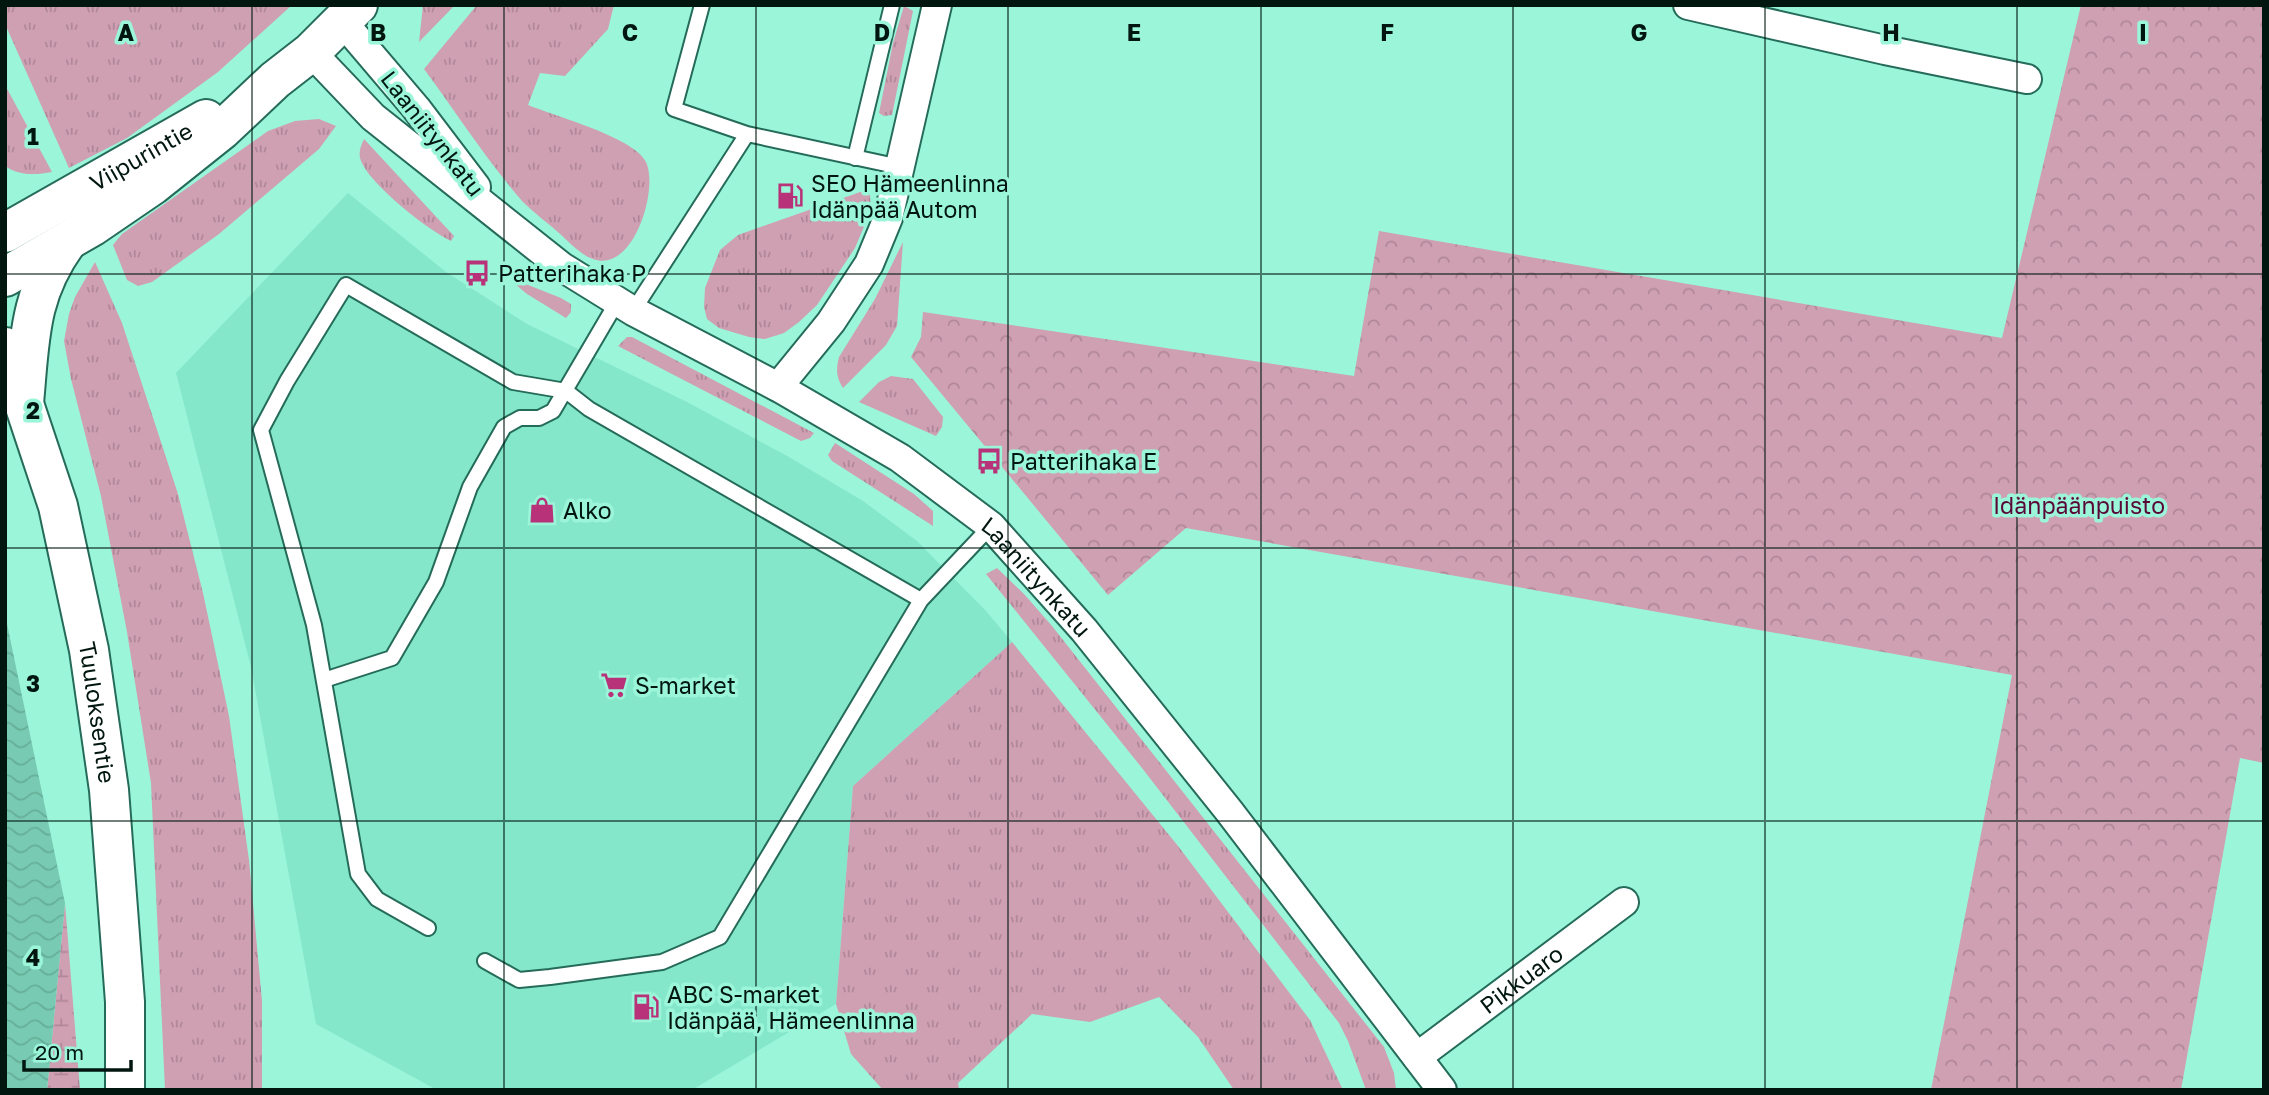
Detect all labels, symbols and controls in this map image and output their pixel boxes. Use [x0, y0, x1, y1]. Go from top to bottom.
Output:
text: A [118, 18, 135, 46]
text: B [370, 18, 386, 46]
text: C [622, 18, 638, 46]
text: D [874, 18, 890, 46]
text: E [1127, 18, 1141, 46]
text: F [1380, 18, 1394, 46]
text: G [1631, 18, 1647, 46]
text: H [1882, 18, 1900, 46]
text: I [2139, 18, 2147, 46]
street label: Laaniitynkatu [375, 65, 491, 201]
street label: Viipurintie [84, 116, 197, 196]
text: 1 [27, 122, 39, 150]
place label: SEO Hämeenlinna Idänpää Autom [811, 169, 1009, 223]
fuel station icon: SEO Hämeenlinna Idänpää Autom [775, 181, 805, 211]
bus stop icon: Patterihaka P [462, 258, 492, 288]
place label: Patterihaka P [498, 259, 646, 287]
text: 2 [26, 396, 40, 424]
bus stop icon: Patterihaka E [974, 446, 1004, 476]
place label: Patterihaka E [1010, 447, 1157, 475]
park label: Idänpäänpuisto [1993, 491, 2165, 519]
shop icon: Alko [527, 495, 557, 525]
place label: Alko [563, 496, 612, 524]
street label: Laaniitynkatu [976, 510, 1097, 642]
street label: Tuuloksentie [74, 639, 122, 785]
text: 3 [26, 669, 40, 697]
supermarket icon: S-market [599, 670, 629, 700]
place label: S-market [635, 671, 736, 699]
street label: Pikkuaro [1474, 939, 1568, 1019]
text: 4 [26, 943, 40, 971]
place label: ABC S-market Idänpää, Hämeenlinna [667, 980, 915, 1034]
fuel station icon: ABC S-market Idänpää, Hämeenlinna [631, 992, 661, 1022]
scale bar [24, 1028, 131, 1072]
text: 20 m [35, 1039, 84, 1065]

